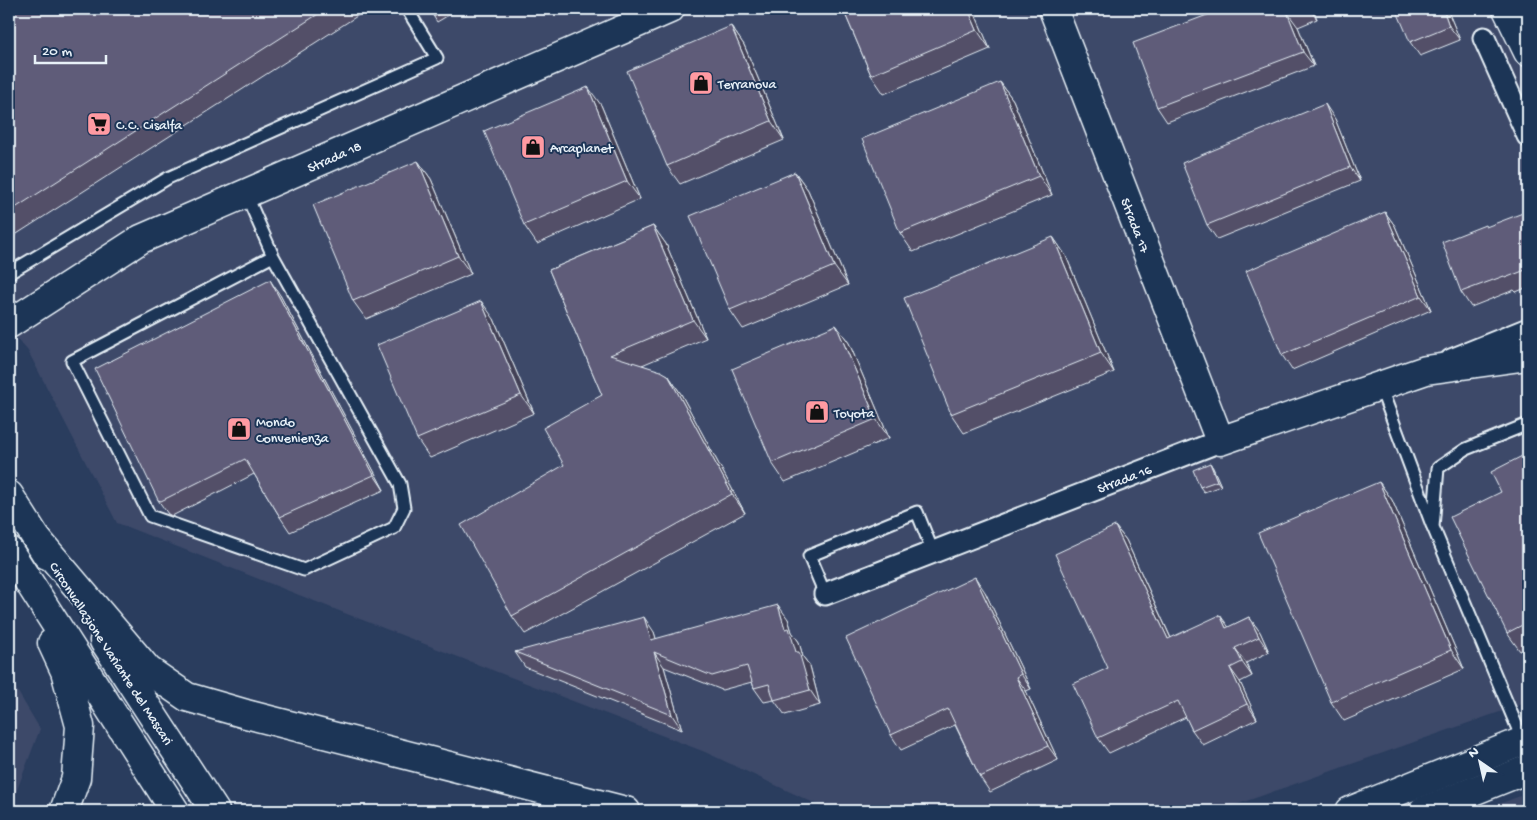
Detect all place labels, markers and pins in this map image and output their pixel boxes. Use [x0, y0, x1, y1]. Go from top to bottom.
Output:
shop icon: Terranova [688, 70, 714, 96]
place label: Terranova [717, 77, 777, 94]
supermarket icon: C.C. Cisalfa [86, 111, 112, 137]
place label: C.C. Cisalfa [116, 118, 183, 135]
shop icon: Arcaplanet [520, 134, 546, 160]
place label: Arcaplanet [550, 141, 614, 158]
shop icon: Toyota [804, 399, 830, 425]
place label: Toyota [833, 406, 876, 423]
place label: Mondo Convenienza [256, 415, 330, 448]
shop icon: Mondo Convenienza [226, 416, 252, 442]

